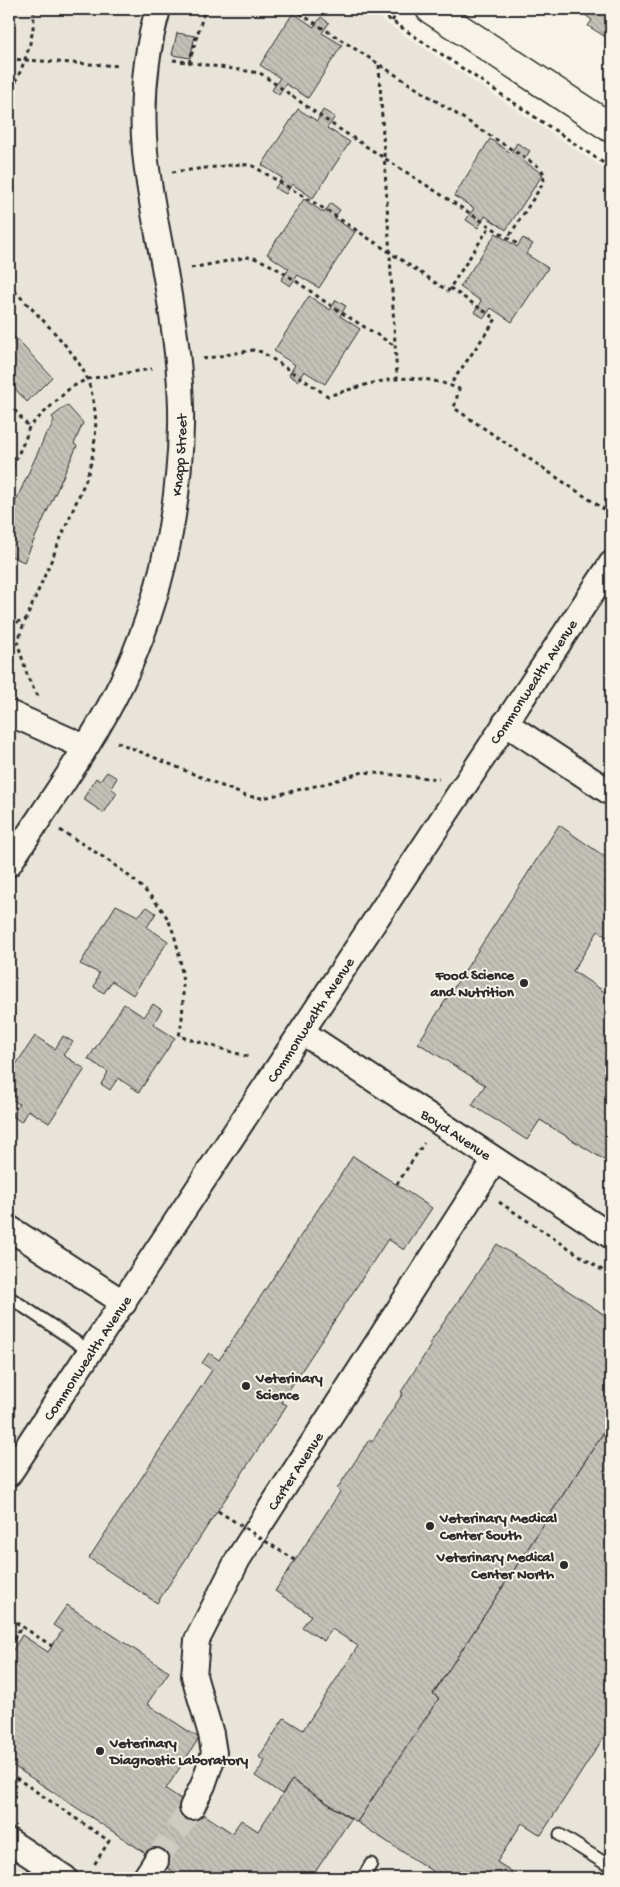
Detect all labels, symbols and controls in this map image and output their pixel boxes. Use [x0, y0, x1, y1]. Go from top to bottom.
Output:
street label: Knapp Street [169, 412, 192, 497]
street label: Commonwealth Avenue [487, 616, 583, 748]
street label: Commonwealth Avenue [264, 955, 359, 1087]
place label: Food Science and Nutrition [429, 967, 515, 1002]
marker: Food Science and Nutrition [518, 977, 530, 989]
street label: Boyd Avenue [416, 1105, 494, 1165]
street label: Commonwealth Avenue [40, 1293, 137, 1425]
place label: Veterinary Science [255, 1370, 323, 1405]
marker: Veterinary Science [240, 1380, 252, 1392]
street label: Carter Avenue [265, 1429, 329, 1514]
place label: Veterinary Medical Center South [439, 1510, 558, 1545]
marker: Veterinary Medical Center South [424, 1520, 436, 1532]
place label: Veterinary Medical Center North [436, 1549, 555, 1584]
marker: Veterinary Medical Center North [558, 1559, 570, 1571]
place label: Veterinary Diagnostic Laboratory [108, 1735, 249, 1770]
marker: Veterinary Diagnostic Laboratory [94, 1745, 106, 1757]

